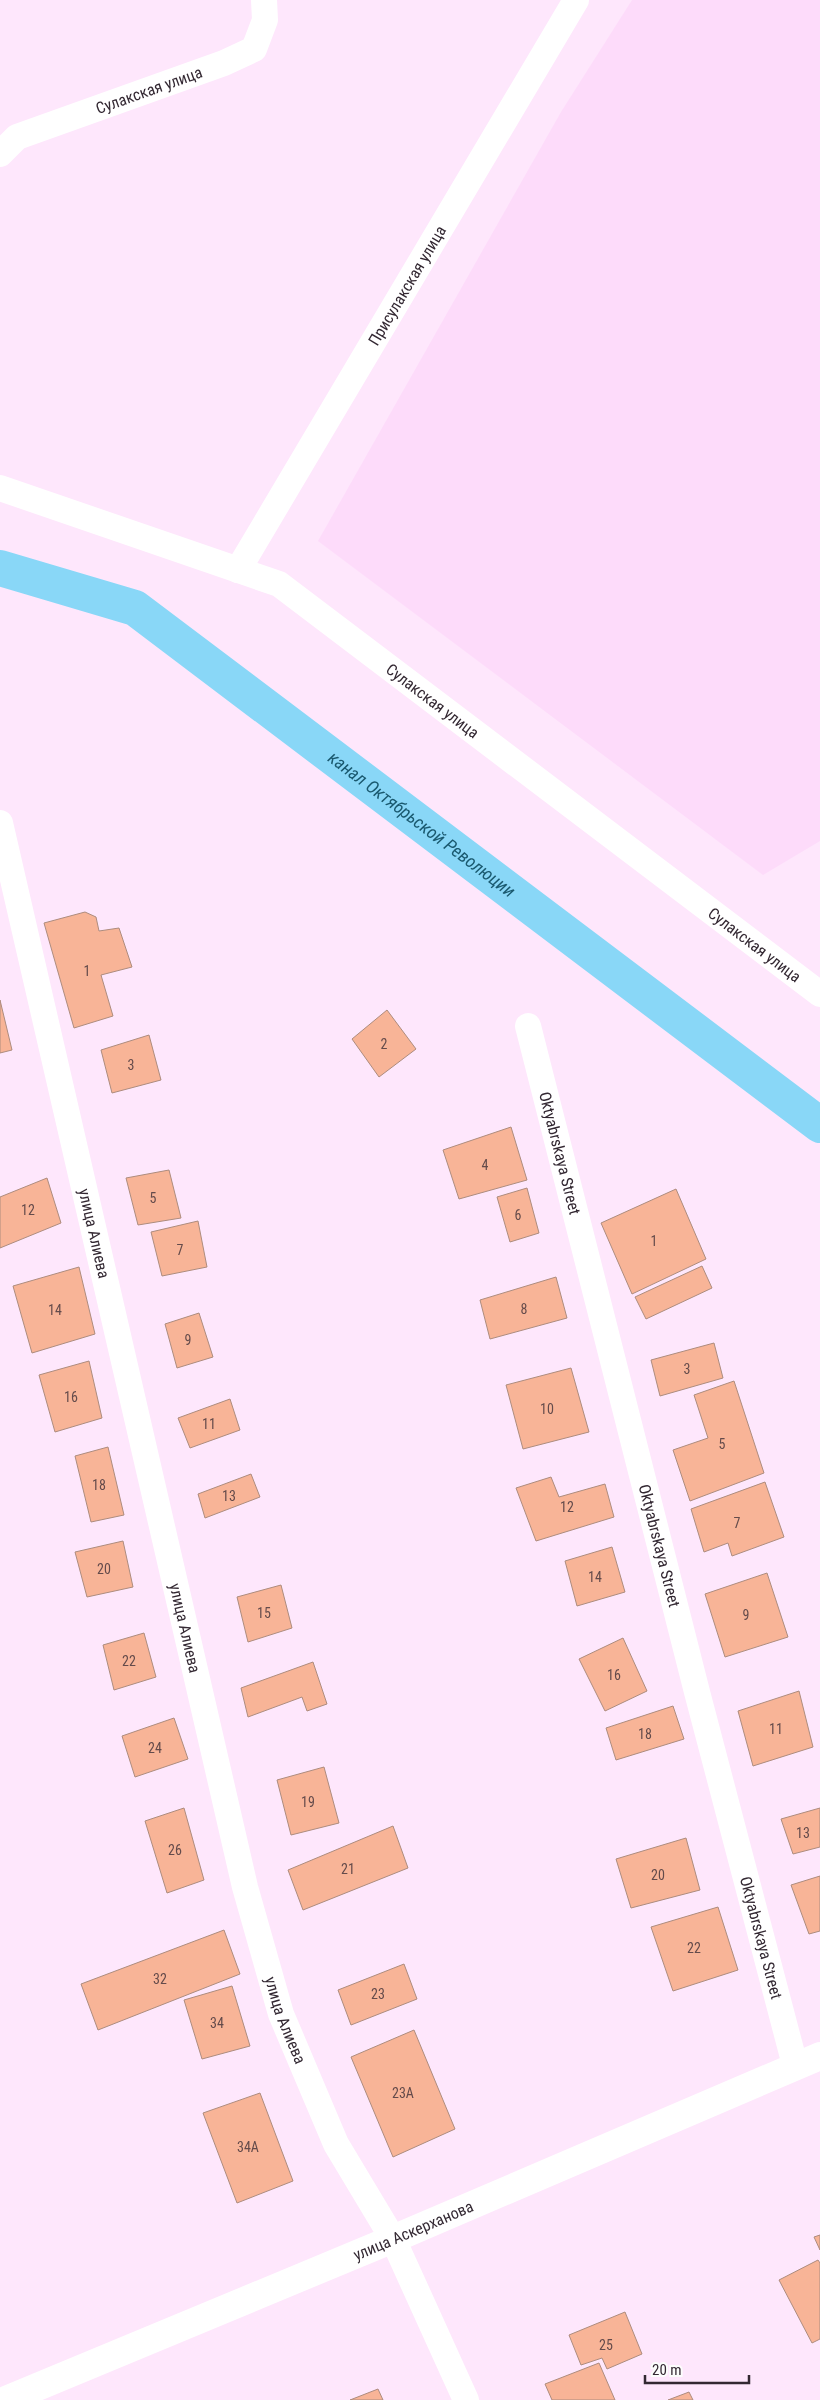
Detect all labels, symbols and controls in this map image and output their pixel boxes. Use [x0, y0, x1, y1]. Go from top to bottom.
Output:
street label: Сулакская улица [93, 63, 205, 118]
street label: Присулакская улица [364, 222, 450, 349]
street label: Сулакская улица [382, 660, 483, 742]
water label: канал Октябрьской Революции [324, 747, 520, 901]
street label: Сулакская улица [704, 904, 805, 986]
house number: 1 [84, 963, 90, 979]
house number: 2 [381, 1036, 388, 1052]
house number: 3 [128, 1057, 134, 1073]
street label: Oktyabrskaya Street [535, 1090, 585, 1217]
house number: 4 [482, 1157, 489, 1173]
street label: улица Алиева [74, 1187, 113, 1280]
house number: 5 [150, 1190, 157, 1206]
house number: 12 [21, 1202, 35, 1218]
house number: 6 [515, 1207, 522, 1223]
house number: 1 [651, 1233, 657, 1249]
house number: 7 [177, 1242, 184, 1258]
house number: 8 [521, 1301, 528, 1317]
house number: 14 [48, 1302, 62, 1318]
house number: 9 [185, 1332, 191, 1348]
house number: 3 [684, 1361, 690, 1377]
house number: 16 [64, 1389, 78, 1405]
house number: 10 [540, 1401, 554, 1417]
house number: 11 [202, 1416, 216, 1432]
house number: 5 [719, 1436, 726, 1452]
house number: 18 [92, 1477, 106, 1493]
street label: Oktyabrskaya Street [635, 1482, 684, 1609]
house number: 13 [222, 1488, 236, 1504]
house number: 12 [560, 1499, 574, 1515]
house number: 7 [734, 1515, 741, 1531]
house number: 20 [97, 1561, 111, 1577]
house number: 14 [588, 1569, 602, 1585]
street label: улица Алиева [165, 1581, 204, 1675]
house number: 15 [257, 1605, 271, 1621]
house number: 9 [743, 1607, 749, 1623]
house number: 22 [122, 1653, 136, 1669]
house number: 16 [607, 1667, 621, 1683]
house number: 11 [769, 1721, 783, 1737]
house number: 18 [638, 1726, 652, 1742]
house number: 24 [148, 1740, 162, 1756]
house number: 19 [301, 1794, 315, 1810]
house number: 13 [796, 1825, 810, 1841]
house number: 26 [168, 1842, 182, 1858]
house number: 21 [341, 1861, 355, 1877]
house number: 20 [651, 1867, 665, 1883]
street label: Oktyabrskaya Street [736, 1874, 786, 2001]
house number: 22 [687, 1940, 701, 1956]
house number: 32 [153, 1971, 167, 1987]
street label: улица Алиева [261, 1974, 310, 2067]
house number: 23 [371, 1986, 385, 2002]
house number: 34 [210, 2015, 224, 2031]
house number: 23А [392, 2085, 414, 2101]
house number: 34А [237, 2139, 259, 2155]
street label: улица Аскерханова [350, 2197, 476, 2265]
house number: 25 [599, 2337, 613, 2353]
scale bar [645, 2352, 749, 2384]
text: 20 m [652, 2361, 682, 2379]

